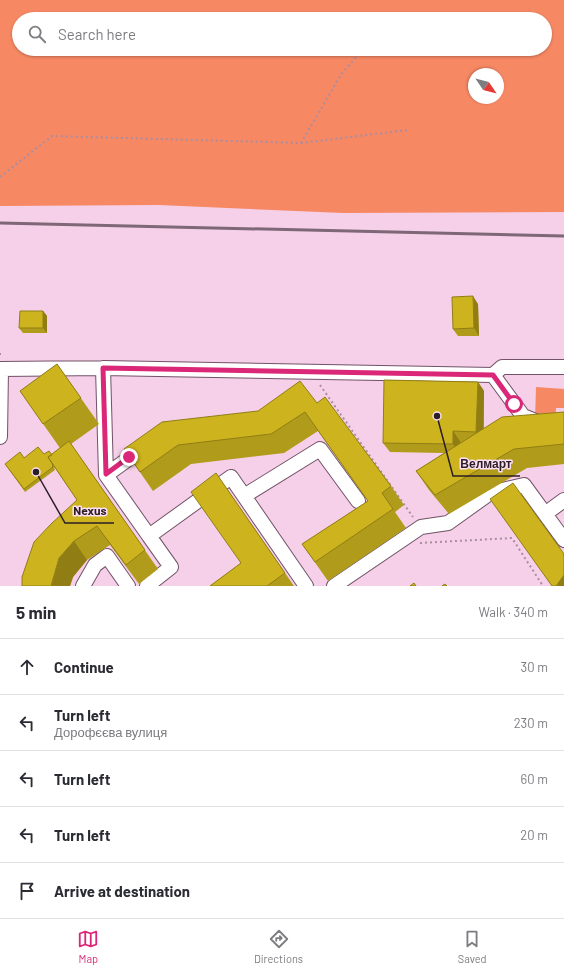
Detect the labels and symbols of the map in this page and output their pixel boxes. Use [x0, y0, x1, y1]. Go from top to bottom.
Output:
north arrow [468, 68, 504, 104]
route start [505, 395, 523, 413]
route end [120, 448, 138, 466]
callout: Велмарт [453, 452, 520, 476]
text: Велмарт [460, 456, 512, 471]
callout: Nexus [65, 499, 114, 523]
text: Nexus [73, 503, 107, 517]

